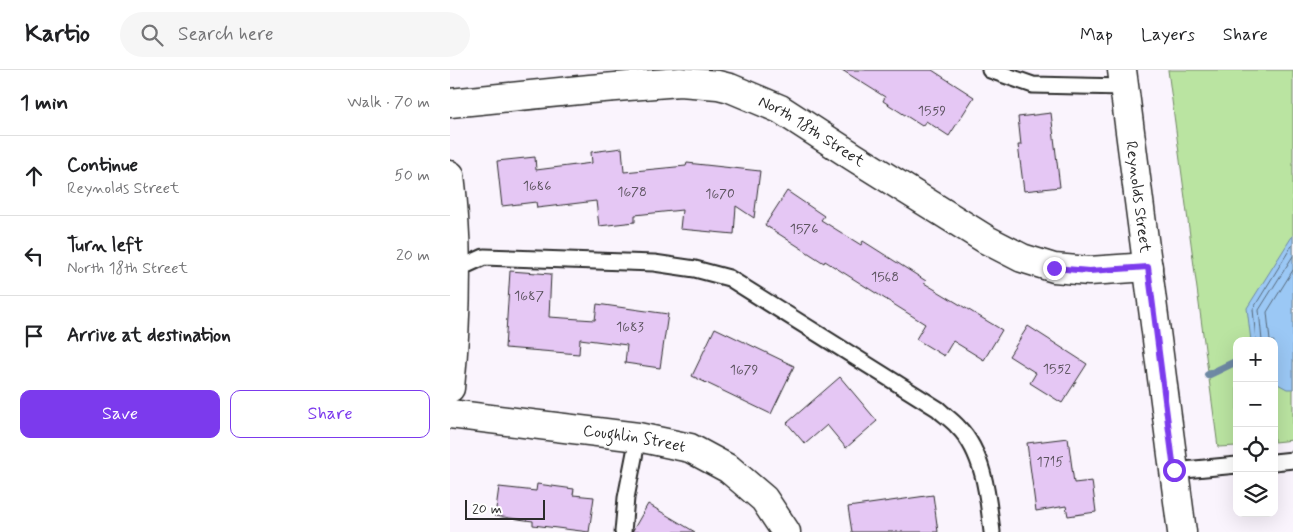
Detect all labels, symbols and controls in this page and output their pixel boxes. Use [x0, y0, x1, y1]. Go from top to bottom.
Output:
search box [120, 12, 470, 57]
text: Kartio [25, 19, 90, 50]
icon: search [138, 21, 166, 49]
text: Search here [178, 22, 274, 47]
text: Map [1080, 23, 1113, 47]
text: Layers [1141, 23, 1195, 47]
text: Share [1223, 23, 1268, 47]
text: 1 min [20, 89, 68, 117]
street label: North 18th Street [755, 91, 869, 172]
text: Walk · 70 m [347, 92, 430, 113]
house number: 1559 [918, 102, 946, 120]
street label: Reynolds Street [1121, 140, 1156, 255]
text: Continue [67, 153, 138, 178]
icon: ahead [20, 162, 48, 190]
text: 50 m [394, 165, 430, 186]
house number: 1686 [523, 177, 551, 195]
text: Reynolds Street [67, 178, 179, 199]
house number: 1678 [617, 183, 647, 201]
house number: 1670 [705, 185, 735, 203]
house number: 1576 [790, 220, 818, 238]
text: Turn left [67, 233, 143, 258]
icon: left [20, 242, 48, 270]
text: 20 m [396, 245, 430, 266]
route end [1043, 257, 1066, 280]
text: North 18th Street [67, 258, 188, 279]
house number: 1568 [871, 268, 899, 286]
house number: 1687 [514, 287, 545, 305]
house number: 1683 [616, 318, 644, 336]
icon: arrive [20, 322, 48, 350]
text: Arrive at destination [67, 323, 231, 348]
map controls [1233, 337, 1278, 517]
button: + [1233, 337, 1278, 382]
house number: 1552 [1043, 360, 1071, 378]
house number: 1679 [730, 361, 758, 379]
button: − [1233, 382, 1278, 427]
button: Save [20, 390, 220, 438]
button: Share [230, 390, 430, 438]
street label: Coughlin Street [582, 420, 688, 457]
button: locate [1233, 427, 1278, 472]
house number: 1715 [1036, 453, 1064, 471]
route start [1163, 459, 1186, 482]
button: layers [1233, 472, 1278, 517]
scale bar [465, 497, 545, 520]
text: 20 m [472, 500, 502, 518]

